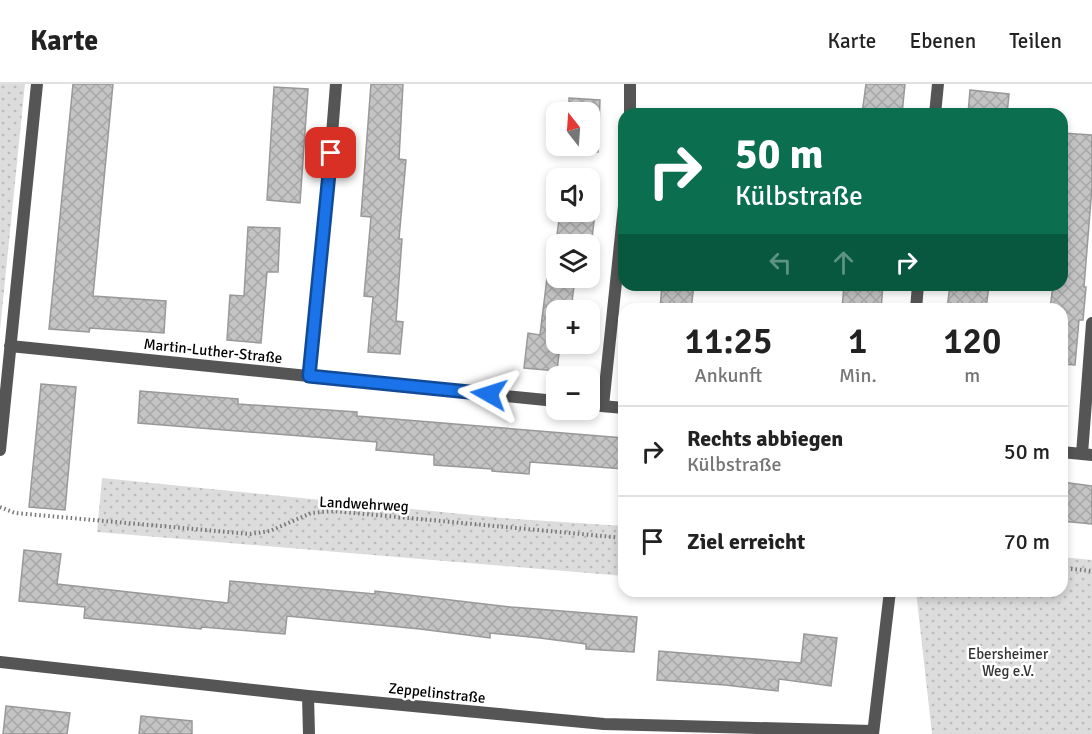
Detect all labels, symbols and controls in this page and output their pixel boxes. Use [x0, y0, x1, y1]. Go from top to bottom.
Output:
text: Karte [30, 24, 98, 58]
text: Karte [827, 28, 876, 54]
text: Ebenen [909, 28, 976, 54]
text: Teilen [1009, 28, 1062, 54]
north arrow [546, 102, 600, 156]
map controls [546, 102, 600, 420]
pin [305, 127, 356, 178]
text: 50 m [735, 129, 824, 180]
icon: right [636, 132, 714, 210]
icon: arrive [314, 136, 347, 169]
button: sound [546, 168, 600, 222]
text: Külbstraße [735, 180, 863, 213]
button: layers [546, 234, 600, 288]
icon: left [764, 246, 797, 279]
icon: ahead [827, 246, 860, 279]
icon: right [890, 246, 923, 279]
button: + [546, 300, 600, 354]
text: 11:25 [685, 319, 772, 364]
text: 1 [848, 319, 868, 364]
text: 120 [943, 319, 1002, 364]
street label: Martin-Luther-Straße [143, 335, 283, 367]
position arrow [457, 362, 521, 426]
text: Ankunft [695, 363, 762, 388]
text: Min. [839, 363, 877, 388]
text: m [964, 363, 980, 388]
button: − [546, 366, 600, 420]
text: Rechts abbiegen [687, 425, 843, 452]
icon: right [636, 435, 669, 468]
text: 50 m [1004, 438, 1050, 465]
text: Külbstraße [687, 452, 782, 477]
street label: Landwehrweg [319, 493, 409, 515]
icon: arrive [636, 525, 669, 558]
text: Ziel erreicht [687, 528, 805, 555]
text: 70 m [1004, 528, 1050, 555]
park label: Ebersheimer Weg e.V. [968, 645, 1049, 680]
street label: Zeppelinstraße [388, 679, 486, 707]

